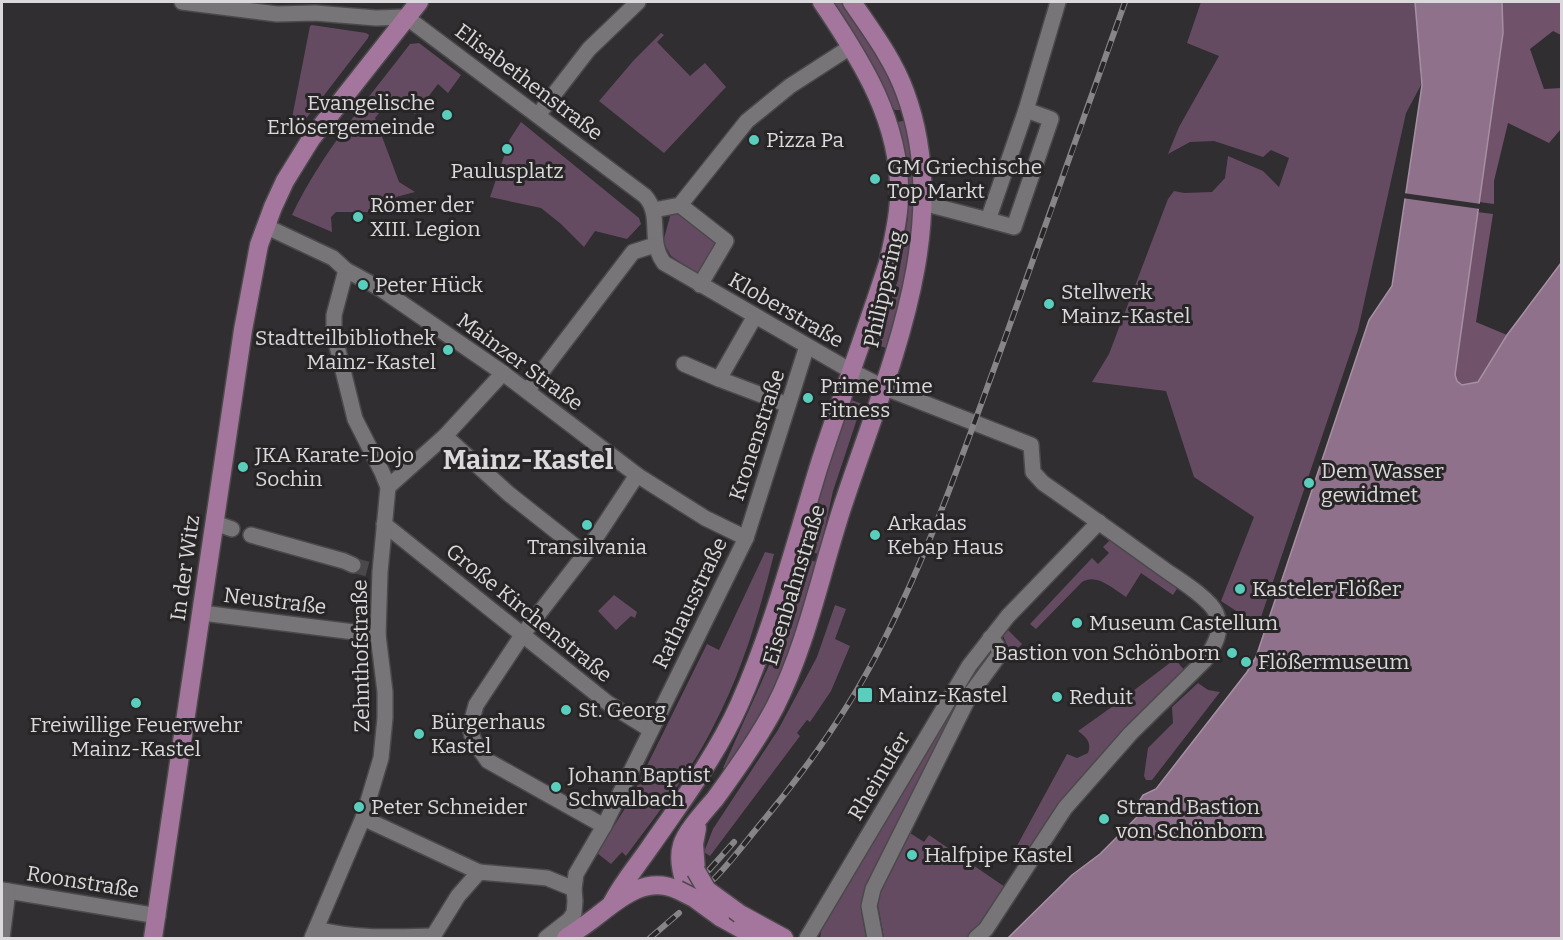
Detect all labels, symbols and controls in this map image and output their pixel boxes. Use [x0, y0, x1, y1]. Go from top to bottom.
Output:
street label: Elisabethenstraße [450, 18, 608, 146]
place label: Evangelische Erlösergemeinde [267, 90, 435, 140]
marker: Evangelische Erlösergemeinde [440, 108, 454, 122]
place label: Pizza Pa [766, 127, 844, 153]
marker: Pizza Pa [747, 133, 761, 147]
marker: Paulusplatz [500, 142, 514, 156]
place label: GM Griechische Top Markt [887, 154, 1042, 204]
place label: Paulusplatz [450, 158, 564, 184]
marker: GM Griechische Top Markt [868, 172, 882, 186]
place label: Römer der XIII. Legion [370, 192, 481, 242]
marker: Römer der XIII. Legion [351, 210, 365, 224]
street label: Philippsring [858, 228, 910, 350]
street label: Kloberstraße [724, 267, 848, 353]
place label: Peter Hück [375, 272, 483, 298]
marker: Peter Hück [356, 278, 370, 292]
place label: Stellwerk Mainz-Kastel [1061, 279, 1190, 329]
marker: Stellwerk Mainz-Kastel [1042, 297, 1056, 311]
street label: Mainzer Straße [452, 308, 588, 416]
place label: Stadtteilbibliothek Mainz-Kastel [255, 325, 436, 375]
marker: Stadtteilbibliothek Mainz-Kastel [441, 343, 455, 357]
street label: Kronenstraße [724, 366, 790, 504]
place label: Prime Time Fitness [820, 373, 933, 423]
marker: Prime Time Fitness [801, 391, 815, 405]
place label: JKA Karate-Dojo Sochin [254, 442, 414, 492]
district label: Mainz-Kastel [443, 444, 613, 476]
place label: Dem Wasser gewidmet [1321, 458, 1444, 508]
marker: JKA Karate-Dojo Sochin [236, 460, 250, 474]
marker: Dem Wasser gewidmet [1302, 476, 1316, 490]
street label: Eisenbahnstraße [757, 502, 831, 668]
place label: Arkadas Kebap Haus [887, 510, 1004, 560]
street label: In der Witz [165, 513, 205, 623]
marker: Transilvania [580, 518, 594, 532]
marker: Arkadas Kebap Haus [868, 528, 882, 542]
street label: Rathausstraße [647, 533, 733, 673]
place label: Transilvania [527, 534, 648, 560]
street label: Große Kirchenstraße [441, 538, 617, 688]
place label: Kasteler Flößer [1252, 576, 1401, 602]
street label: Zehnthofstraße [347, 579, 375, 733]
street label: Neustraße [222, 582, 328, 620]
marker: Kasteler Flößer [1233, 582, 1247, 596]
place label: Museum Castellum [1089, 610, 1278, 636]
marker: Museum Castellum [1070, 616, 1084, 630]
place label: Bastion von Schönborn [994, 640, 1220, 666]
marker: Bastion von Schönborn [1225, 646, 1239, 660]
place label: Flößermuseum [1258, 649, 1409, 675]
marker: Flößermuseum [1239, 655, 1253, 669]
place label: Mainz-Kastel [878, 682, 1007, 708]
place label: Reduit [1069, 684, 1134, 710]
marker: Mainz-Kastel [856, 686, 874, 704]
marker: Reduit [1050, 690, 1064, 704]
marker: Freiwillige Feuerwehr Mainz-Kastel [129, 696, 143, 710]
place label: St. Georg [578, 697, 666, 723]
marker: St. Georg [559, 703, 573, 717]
place label: Bürgerhaus Kastel [431, 709, 546, 759]
place label: Freiwillige Feuerwehr Mainz-Kastel [30, 712, 242, 762]
marker: Bürgerhaus Kastel [412, 727, 426, 741]
street label: Rheinufer [842, 727, 916, 825]
place label: Johann Baptist Schwalbach [567, 762, 711, 812]
marker: Johann Baptist Schwalbach [549, 780, 563, 794]
place label: Peter Schneider [371, 794, 527, 820]
place label: Strand Bastion von Schönborn [1115, 794, 1264, 844]
marker: Peter Schneider [352, 800, 366, 814]
marker: Strand Bastion von Schönborn [1097, 812, 1111, 826]
place label: Halfpipe Kastel [924, 842, 1073, 868]
marker: Halfpipe Kastel [905, 848, 919, 862]
street label: Roonstraße [25, 860, 141, 904]

